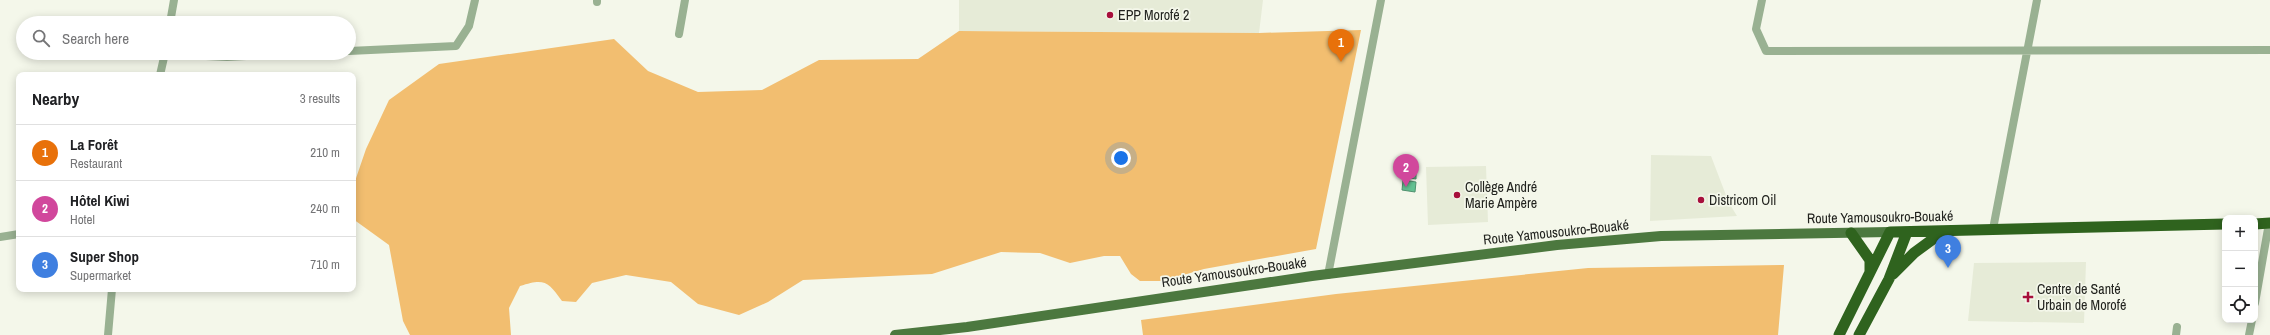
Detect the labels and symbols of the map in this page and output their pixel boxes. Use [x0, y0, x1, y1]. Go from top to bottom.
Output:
place label: EPP Morofé 2 [1118, 6, 1189, 24]
marker: EPP Morofé 2 [1105, 10, 1115, 20]
pin: 1 [1328, 29, 1354, 62]
your location [1111, 148, 1131, 168]
pin: 2 [1393, 154, 1419, 187]
place label: Collège André Marie Ampère [1465, 178, 1537, 212]
marker: Collège André Marie Ampère [1452, 190, 1462, 200]
place label: Districom Oil [1709, 191, 1776, 209]
marker: Districom Oil [1696, 195, 1706, 205]
street label: Route Yamousoukro-Bouaké [1807, 207, 1953, 227]
street label: Route Yamousoukro-Bouaké [1482, 215, 1630, 249]
pin: 3 [1935, 235, 1961, 268]
street label: Route Yamousoukro-Bouaké [1160, 253, 1308, 291]
place label: Centre de Santé Urbain de Morofé [2037, 280, 2126, 314]
marker: Centre de Santé Urbain de Morofé [2022, 291, 2034, 303]

